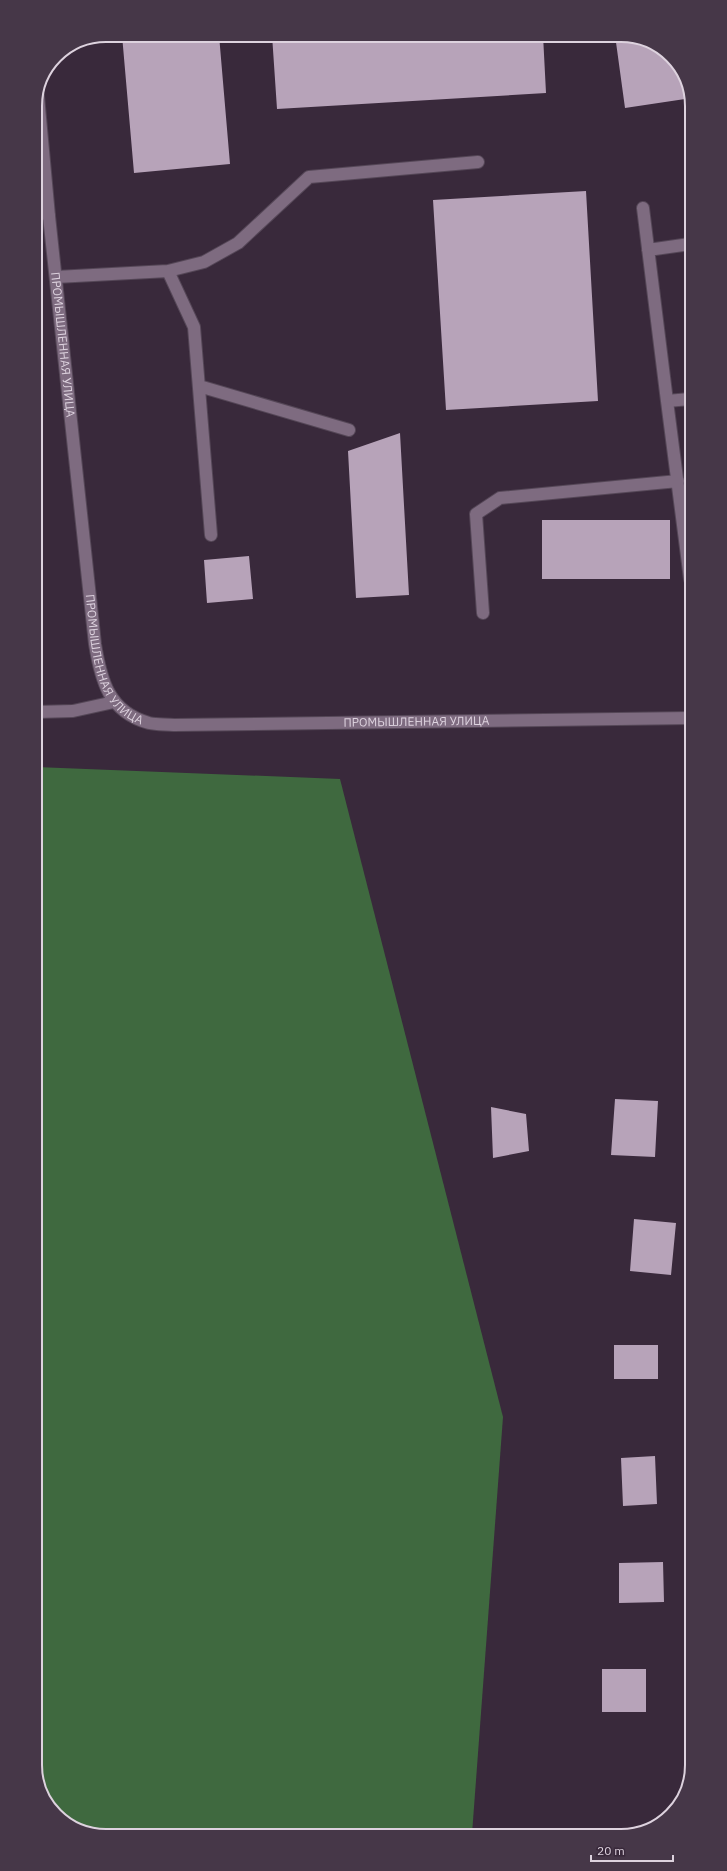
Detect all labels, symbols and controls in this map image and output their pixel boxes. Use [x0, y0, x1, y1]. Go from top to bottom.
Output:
street label: ПРОМЫШЛЕННАЯ УЛИЦА [48, 271, 79, 418]
street label: ПРОМЫШЛЕННАЯ УЛИЦА [83, 593, 146, 728]
street label: ПРОМЫШЛЕННАЯ УЛИЦА [343, 713, 490, 730]
scale bar [591, 1837, 673, 1863]
text: 20 m [597, 1843, 625, 1858]

